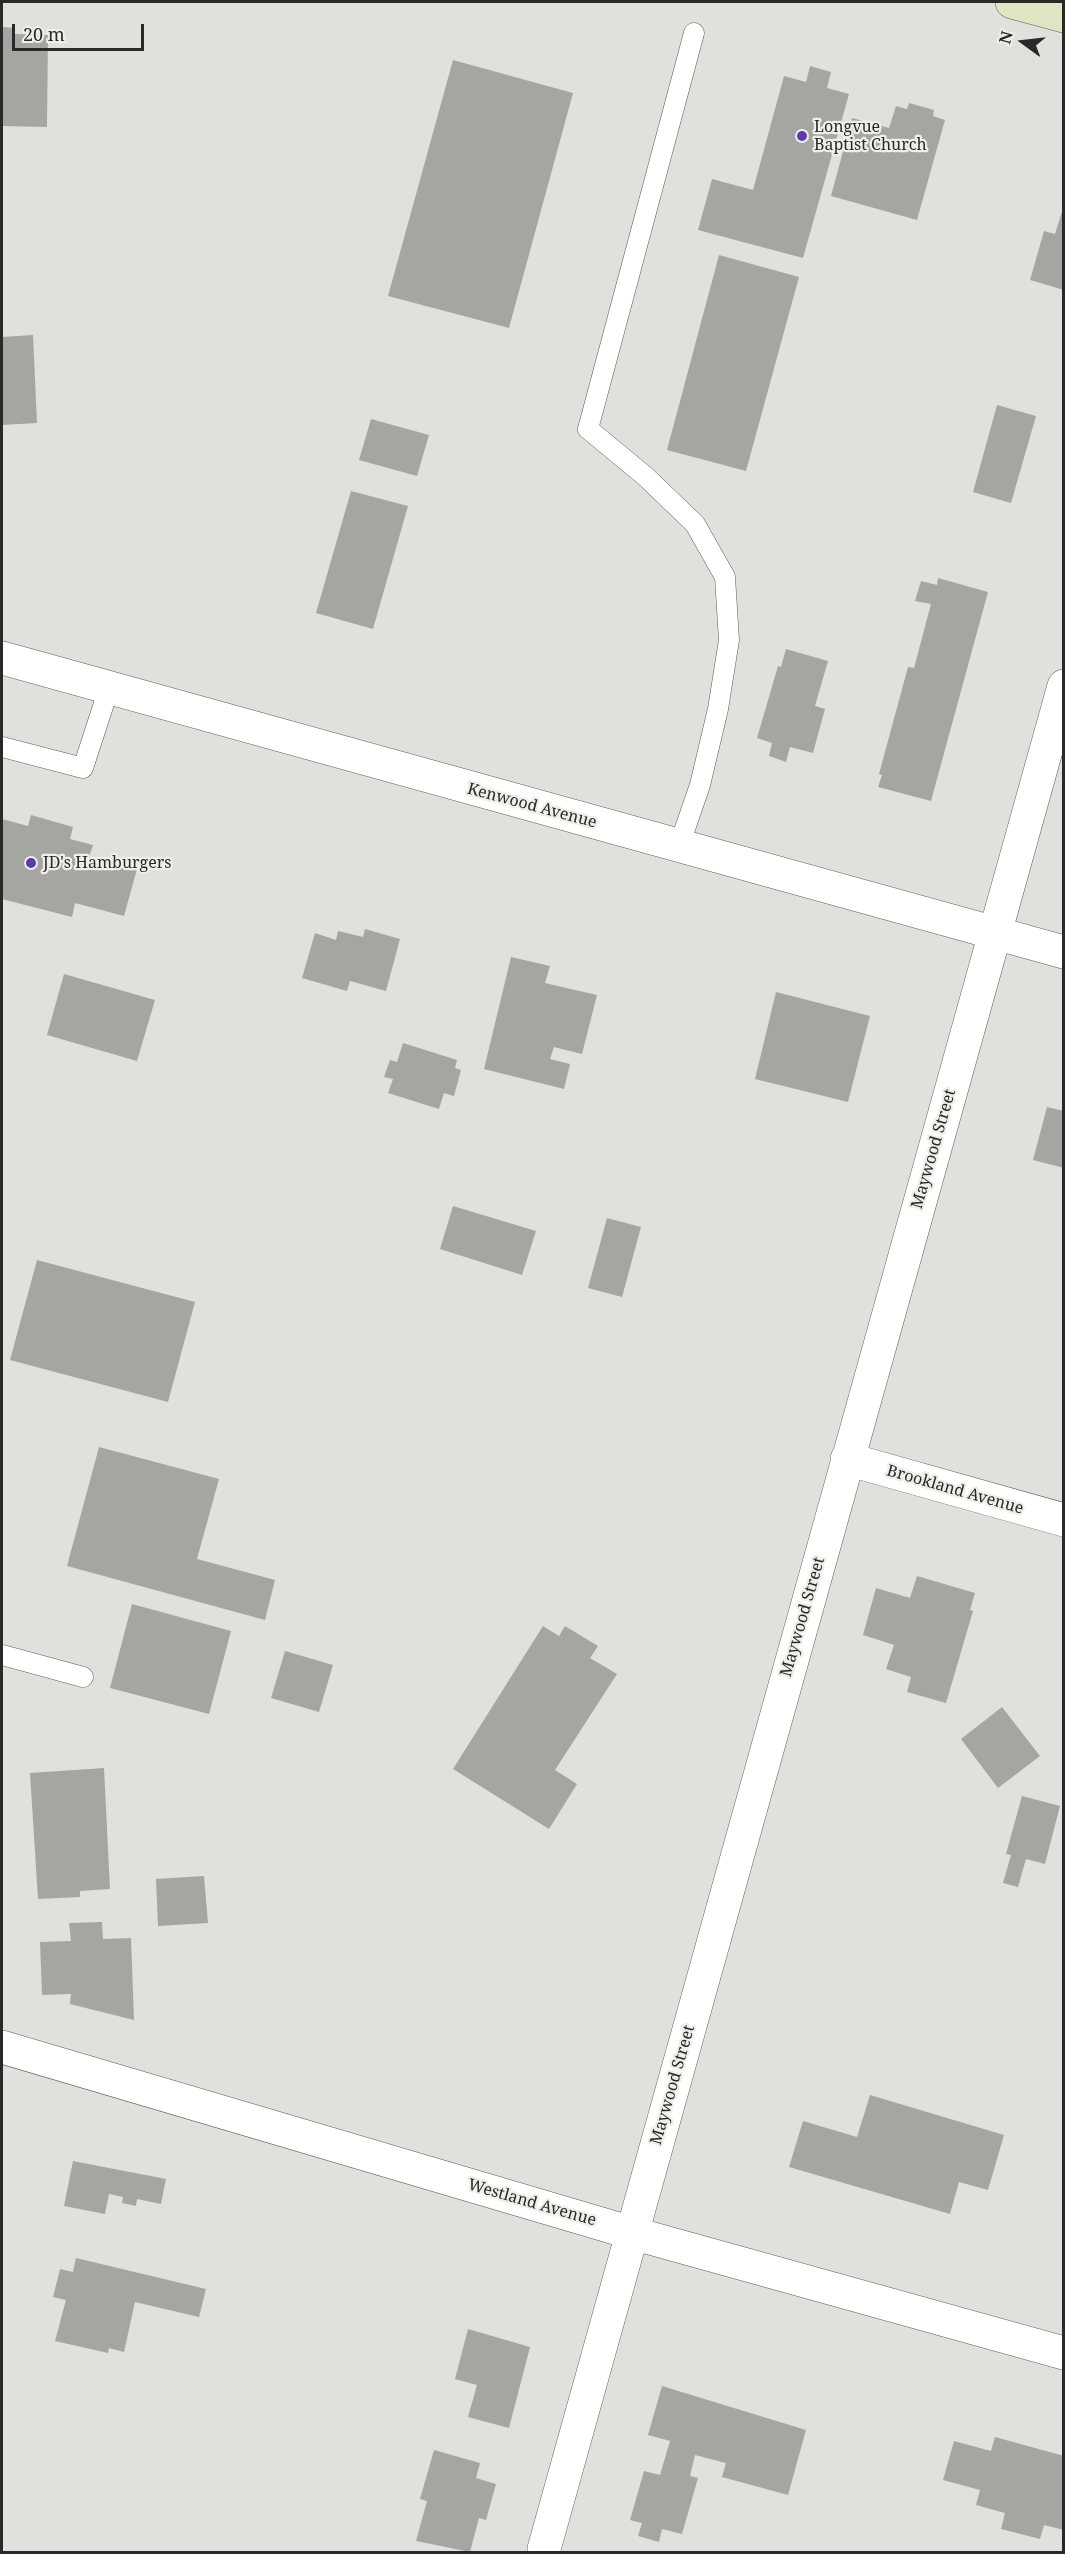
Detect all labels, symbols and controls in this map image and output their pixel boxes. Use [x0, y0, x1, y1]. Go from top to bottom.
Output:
scale bar [15, 12, 147, 50]
north arrow [993, 12, 1053, 72]
text: 20 m [23, 22, 65, 46]
text: N [993, 28, 1018, 46]
place label: Longvue Baptist Church [814, 117, 927, 155]
marker: Longvue Baptist Church [795, 129, 809, 143]
street label: Kenwood Avenue [465, 779, 599, 833]
place label: JD's Hamburgers [43, 853, 171, 873]
marker: JD's Hamburgers [24, 856, 38, 870]
street label: Maywood Street [908, 1087, 960, 1211]
street label: Brookland Avenue [884, 1461, 1026, 1519]
street label: Maywood Street [777, 1555, 829, 1679]
street label: Maywood Street [647, 2023, 699, 2147]
street label: Westland Avenue [466, 2175, 598, 2231]

